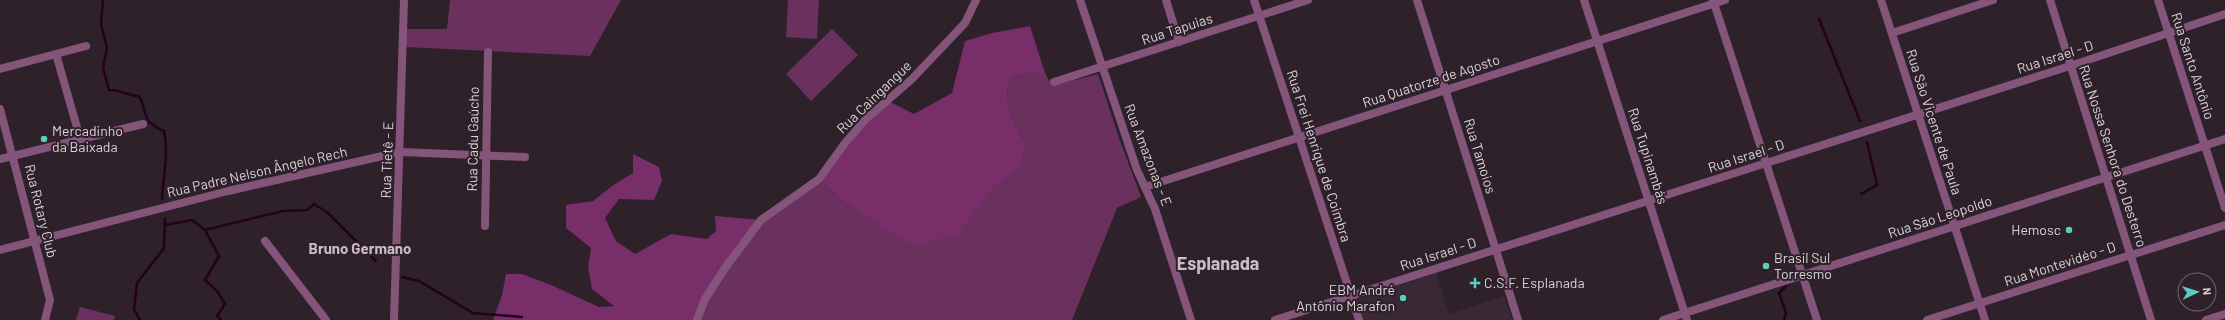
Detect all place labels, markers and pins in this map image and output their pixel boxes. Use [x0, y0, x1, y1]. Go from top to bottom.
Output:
place label: Mercadinho da Baixada [52, 122, 123, 155]
marker: Mercadinho da Baixada [39, 134, 49, 144]
place label: Hemosc [2011, 221, 2061, 238]
marker: Hemosc [2064, 225, 2074, 235]
place label: Brasil Sul Torresmo [1774, 249, 1832, 282]
marker: Brasil Sul Torresmo [1761, 261, 1771, 271]
place label: C.S.F. Esplanada [1484, 274, 1585, 291]
marker: C.S.F. Esplanada [1469, 277, 1481, 289]
place label: EBM André Antônio Marafon [1296, 281, 1395, 314]
marker: EBM André Antônio Marafon [1398, 293, 1408, 303]

